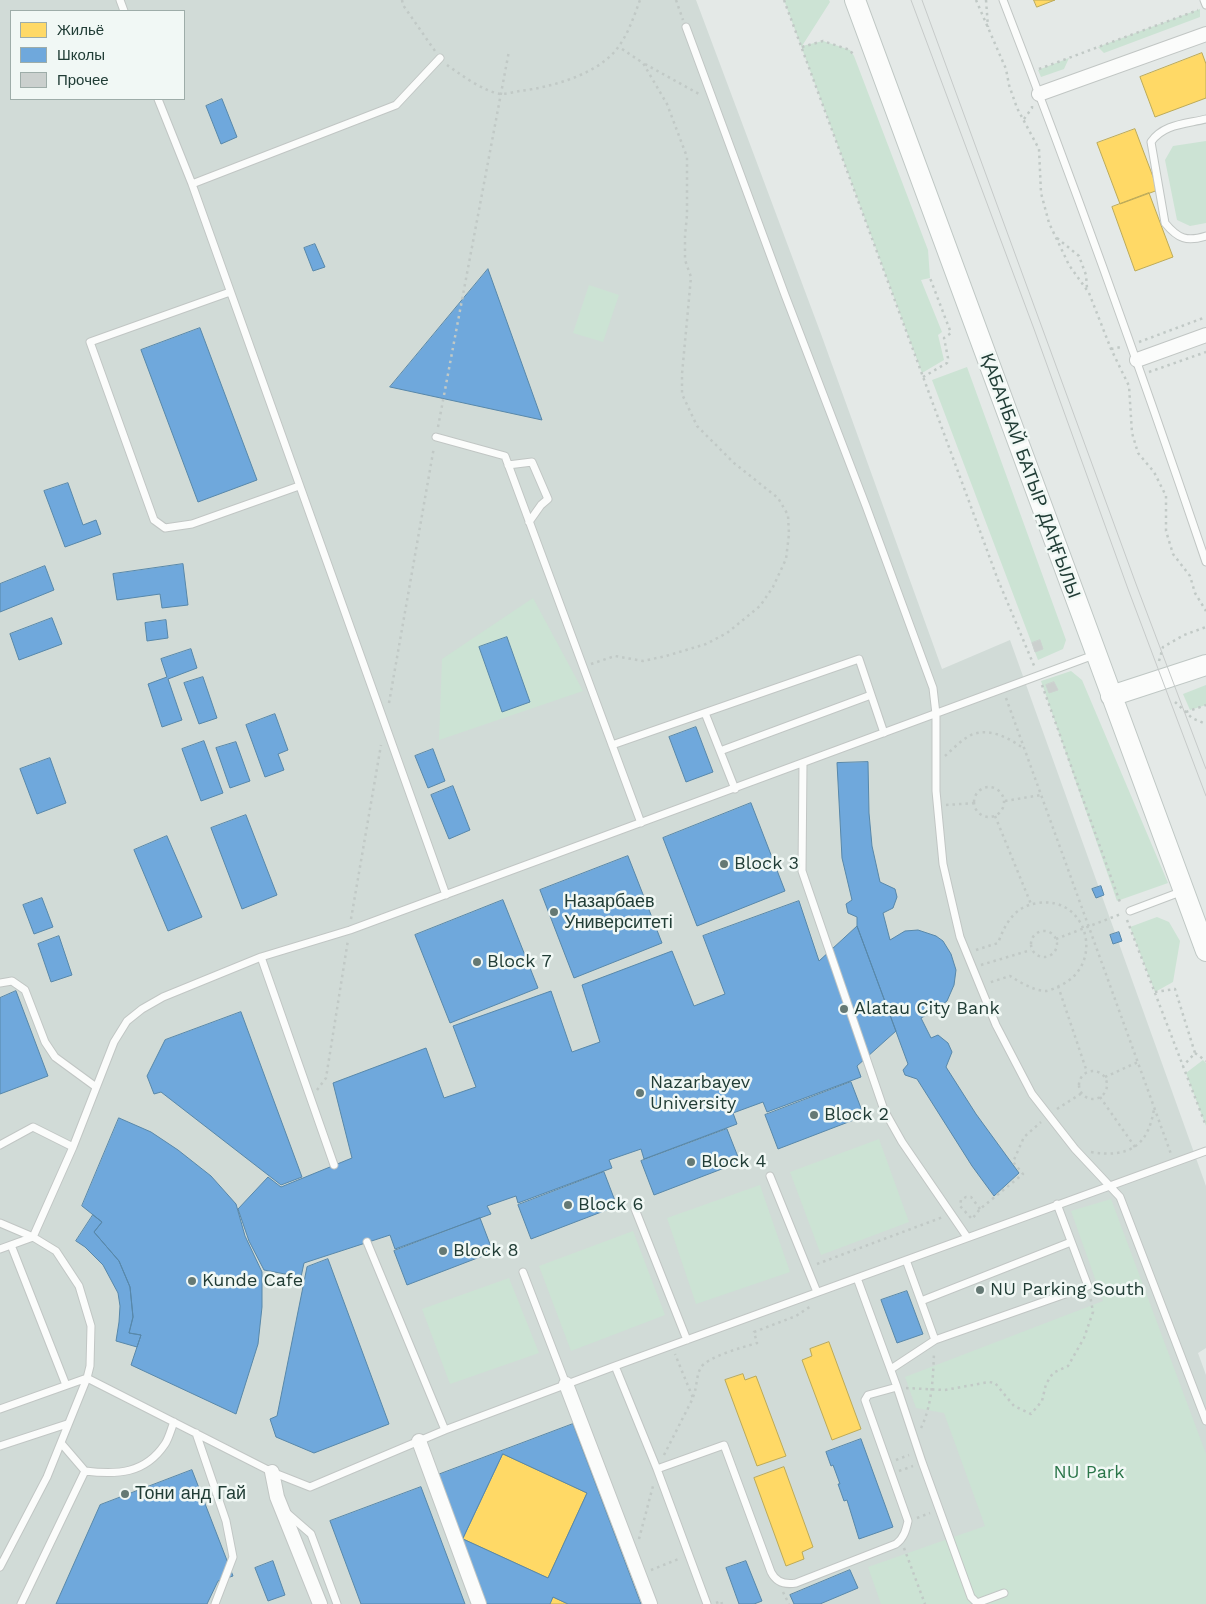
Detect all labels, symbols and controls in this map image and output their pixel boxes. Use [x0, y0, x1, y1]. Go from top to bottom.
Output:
legend [10, 10, 185, 100]
text: Жильё [57, 21, 104, 39]
text: Школы [57, 46, 105, 64]
text: Прочее [57, 71, 109, 89]
street label: ҚАБАНБАЙ БАТЫР ДАҢҒЫЛЫ [976, 351, 1084, 601]
place label: Block 3 [734, 853, 799, 875]
marker: Block 3 [718, 858, 730, 870]
place label: Назарбаев Университеті [564, 891, 673, 934]
marker: Назарбаев Университеті [548, 906, 560, 918]
place label: Block 7 [487, 951, 552, 973]
marker: Block 7 [471, 956, 483, 968]
place label: Alatau City Bank [854, 998, 1000, 1020]
marker: Alatau City Bank [838, 1003, 850, 1015]
place label: Nazarbayev University [650, 1072, 750, 1114]
marker: Nazarbayev University [634, 1087, 646, 1099]
place label: Block 2 [824, 1104, 889, 1126]
marker: Block 2 [808, 1109, 820, 1121]
place label: Block 4 [701, 1151, 766, 1173]
marker: Block 4 [685, 1156, 697, 1168]
place label: Block 6 [578, 1194, 643, 1216]
marker: Block 6 [562, 1199, 574, 1211]
place label: Block 8 [453, 1240, 519, 1262]
marker: Block 8 [437, 1245, 449, 1257]
place label: Kunde Cafe [202, 1270, 303, 1292]
marker: Kunde Cafe [186, 1275, 198, 1287]
place label: NU Parking South [990, 1279, 1145, 1301]
marker: NU Parking South [974, 1284, 986, 1296]
park label: NU Park [1054, 1462, 1124, 1484]
place label: Тони анд Гай [135, 1483, 246, 1505]
marker: Тони анд Гай [119, 1488, 131, 1500]

